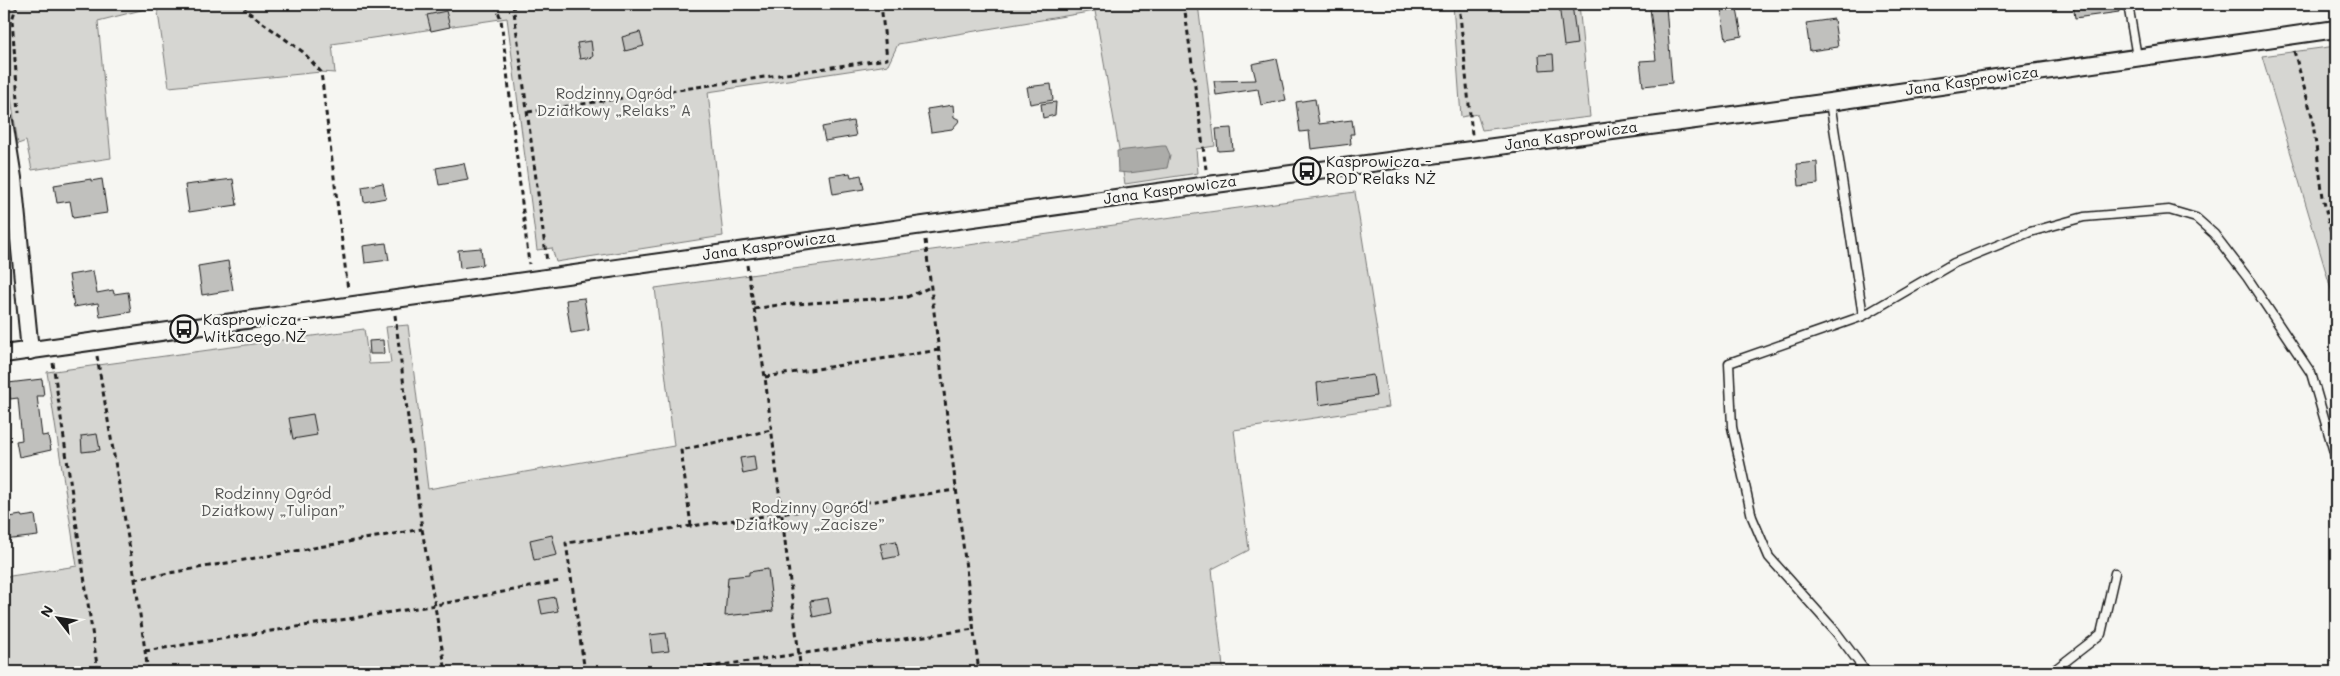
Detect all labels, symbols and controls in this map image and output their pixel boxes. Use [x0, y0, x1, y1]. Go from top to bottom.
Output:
street label: Jana Kasprowicza [1904, 61, 2040, 99]
park label: Rodzinny Ogród Działkowy „Relaks” A [537, 83, 691, 120]
street label: Jana Kasprowicza [1503, 116, 1639, 154]
place label: Kasprowicza - ROD Relaks NŻ [1326, 151, 1436, 188]
bus stop icon: Kasprowicza - ROD Relaks NŻ [1292, 156, 1322, 186]
street label: Jana Kasprowicza [1102, 170, 1238, 208]
street label: Jana Kasprowicza [701, 226, 837, 264]
place label: Kasprowicza - Witkacego NŻ [203, 309, 308, 346]
bus stop icon: Kasprowicza - Witkacego NŻ [169, 314, 199, 344]
park label: Rodzinny Ogród Działkowy „Tulipan” [201, 483, 345, 520]
park label: Rodzinny Ogród Działkowy „Zacisze” [735, 497, 885, 534]
north arrow [32, 594, 82, 644]
text: N [36, 602, 57, 621]

